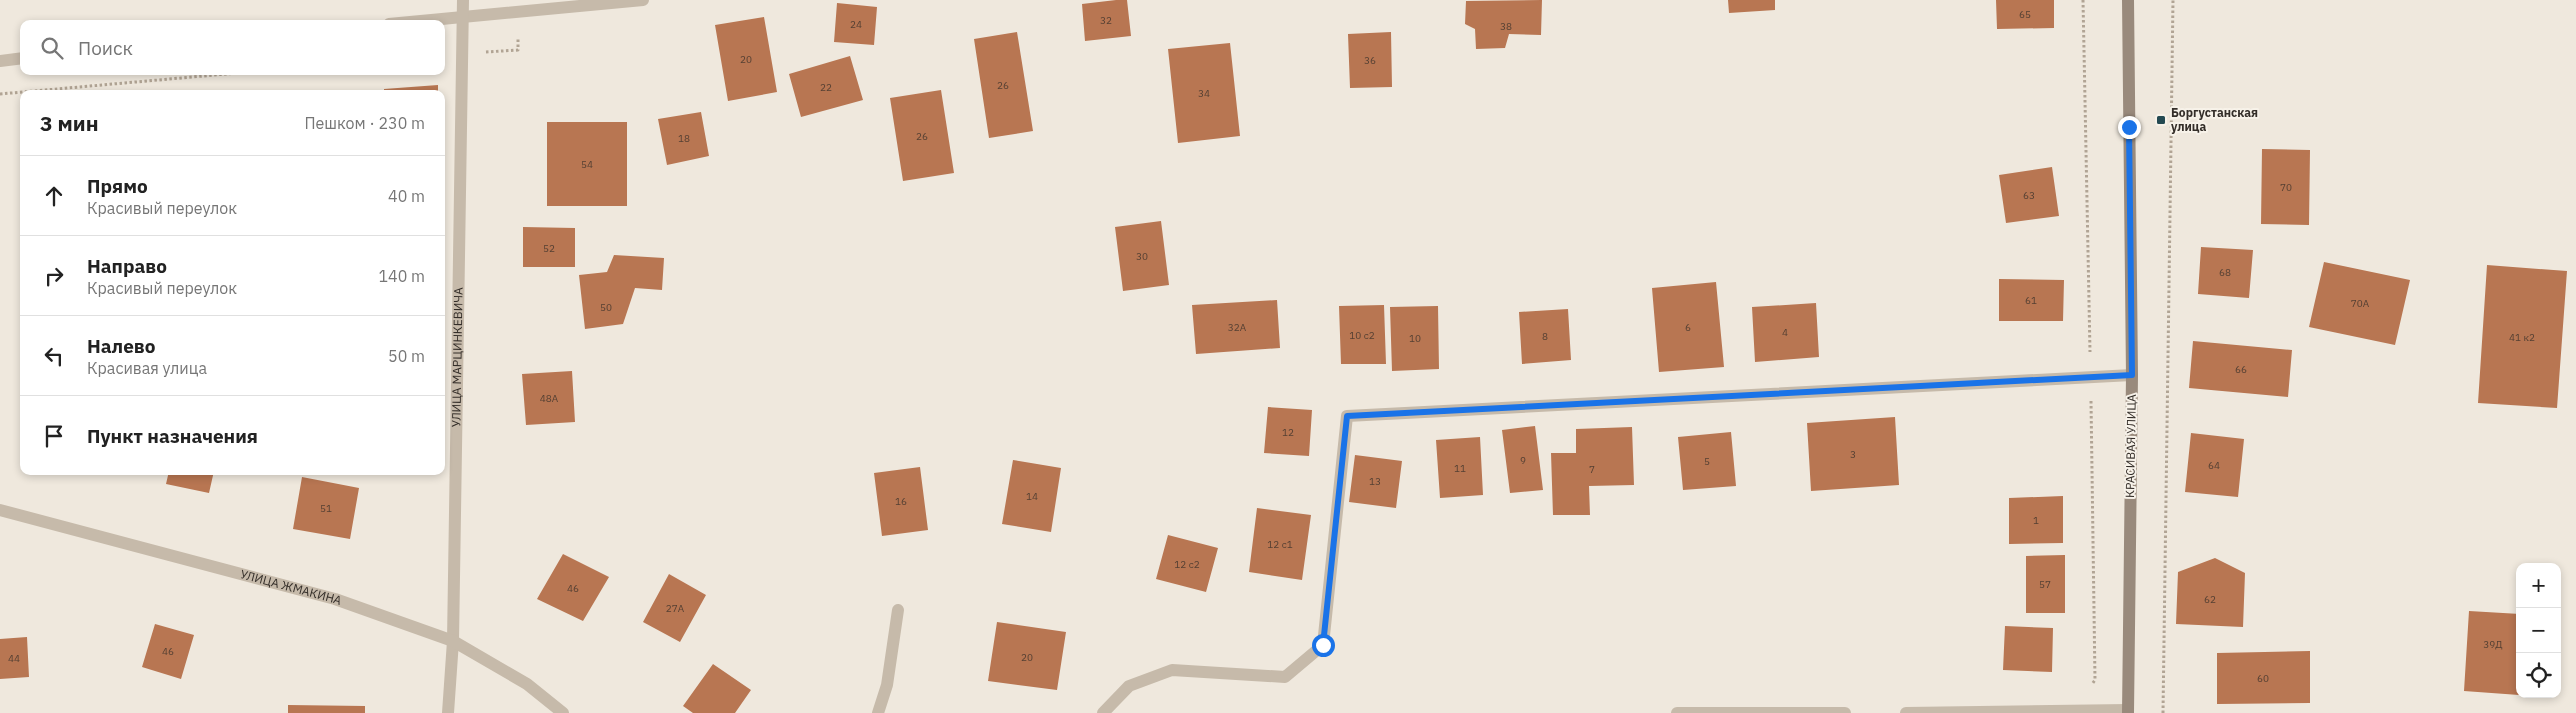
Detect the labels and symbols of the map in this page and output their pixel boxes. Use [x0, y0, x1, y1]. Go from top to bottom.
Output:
house number: 65 [2019, 8, 2031, 21]
house number: 32 [1100, 14, 1112, 27]
house number: 24 [850, 18, 862, 31]
house number: 38 [1500, 20, 1512, 33]
house number: 20 [740, 53, 752, 66]
house number: 36 [1364, 54, 1376, 67]
house number: 26 [997, 79, 1009, 92]
house number: 22 [820, 81, 832, 94]
house number: 34 [1198, 87, 1210, 100]
place label: Боргустанская улица [2171, 105, 2258, 134]
marker: Боргустанская улица [2155, 114, 2167, 126]
route end [2118, 116, 2141, 139]
house number: 26 [916, 130, 928, 143]
house number: 18 [678, 132, 690, 145]
house number: 54 [581, 158, 593, 171]
house number: 70 [2280, 181, 2292, 194]
house number: 63 [2023, 189, 2035, 202]
house number: 52 [543, 242, 555, 255]
house number: 30 [1136, 250, 1148, 263]
house number: 68 [2219, 266, 2231, 279]
street label: УЛИЦА МАРЦИНКЕВИЧА [448, 287, 466, 427]
house number: 61 [2025, 294, 2037, 307]
house number: 70А [2351, 297, 2370, 310]
house number: 50 [600, 301, 612, 314]
house number: 32А [1228, 321, 1247, 334]
house number: 6 [1685, 321, 1691, 334]
house number: 4 [1782, 326, 1788, 339]
house number: 10 с2 [1349, 329, 1375, 342]
house number: 8 [1542, 330, 1548, 343]
house number: 41 к2 [2509, 331, 2535, 344]
house number: 10 [1409, 332, 1421, 345]
house number: 66 [2235, 363, 2247, 376]
house number: 48А [540, 392, 559, 405]
street label: КРАСИВАЯ УЛИЦА [2122, 394, 2139, 498]
house number: 12 [1282, 426, 1294, 439]
house number: 3 [1850, 448, 1856, 461]
house number: 9 [1520, 454, 1526, 467]
house number: 5 [1704, 455, 1710, 468]
house number: 64 [2208, 459, 2220, 472]
house number: 11 [1454, 462, 1466, 475]
house number: 7 [1589, 463, 1595, 476]
house number: 13 [1369, 475, 1381, 488]
house number: 14 [1026, 490, 1038, 503]
house number: 16 [895, 495, 907, 508]
house number: 51 [320, 502, 332, 515]
house number: 1 [2033, 514, 2039, 527]
house number: 12 с1 [1267, 538, 1293, 551]
house number: 12 с2 [1174, 558, 1200, 571]
street label: УЛИЦА ЖМАКИНА [239, 566, 344, 608]
house number: 57 [2039, 578, 2051, 591]
house number: 46 [567, 582, 579, 595]
house number: 62 [2204, 593, 2216, 606]
house number: 27А [666, 602, 685, 615]
route start [1312, 634, 1335, 657]
house number: 39Д [2483, 638, 2503, 651]
house number: 46 [162, 645, 174, 658]
house number: 20 [1021, 651, 1033, 664]
house number: 44 [8, 652, 20, 665]
house number: 60 [2257, 672, 2269, 685]

